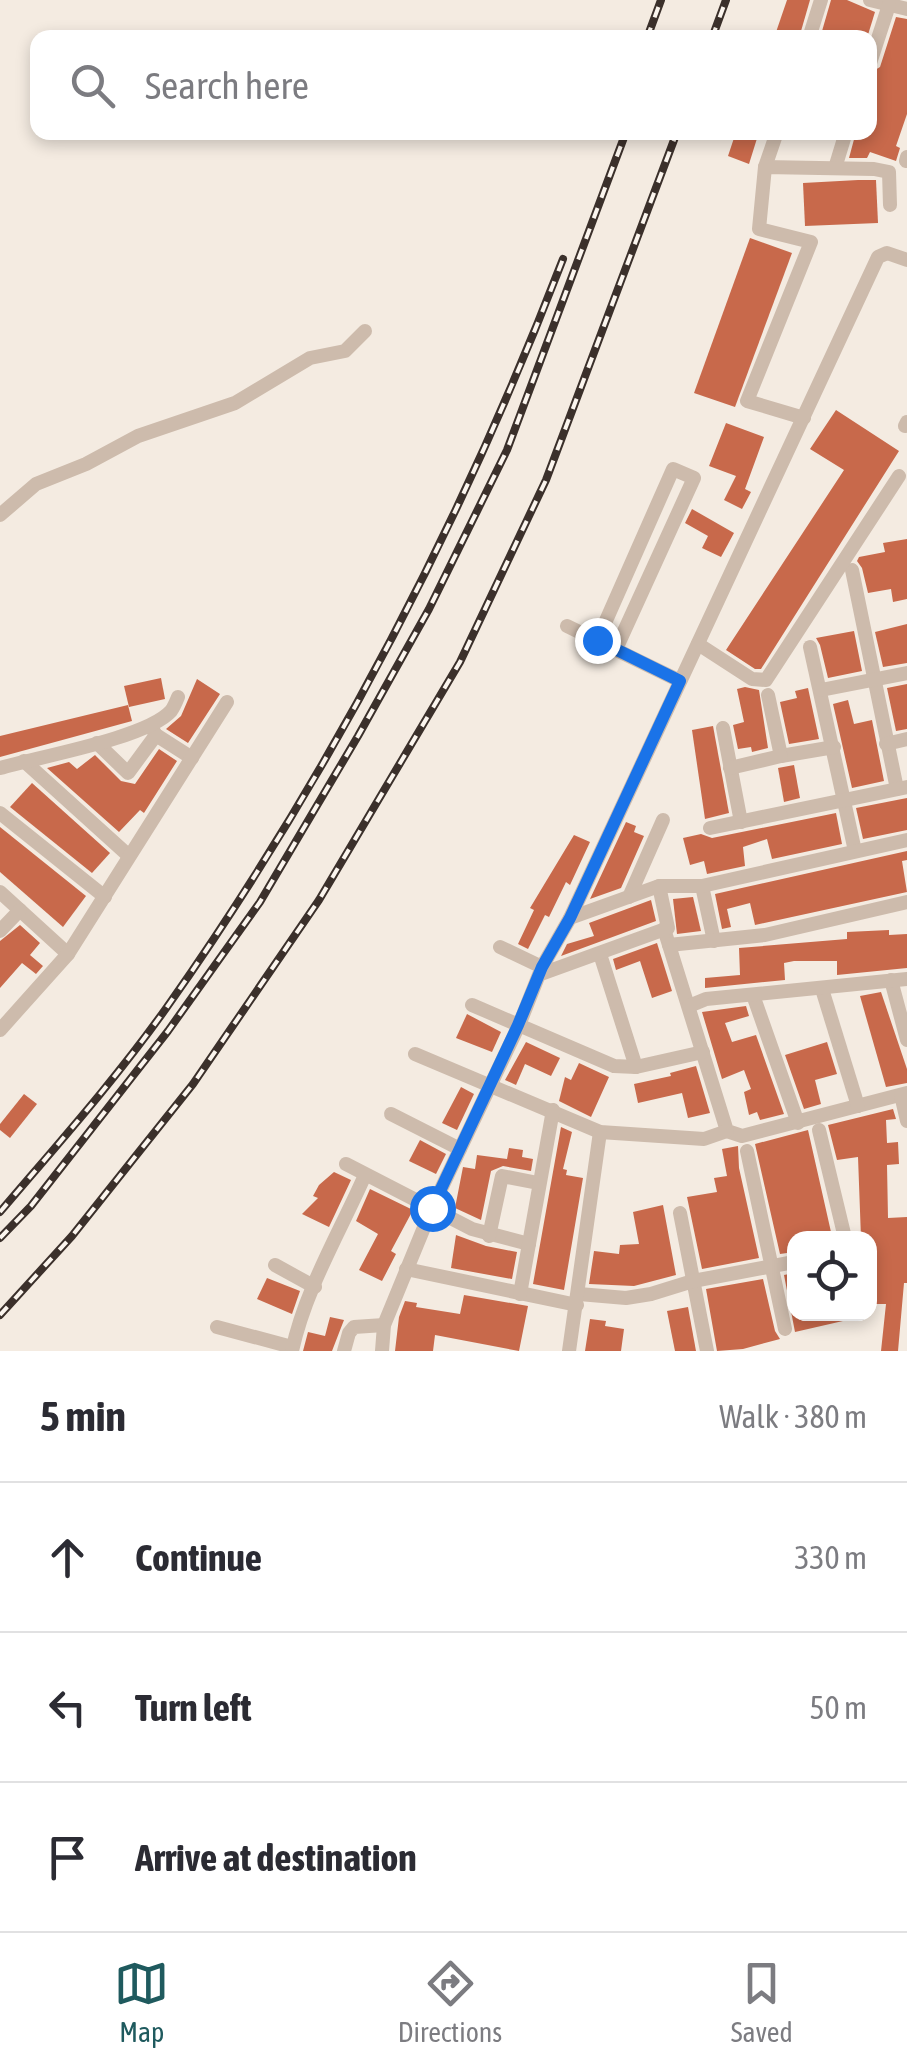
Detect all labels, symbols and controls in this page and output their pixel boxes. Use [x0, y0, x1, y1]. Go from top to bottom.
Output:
search box [30, 30, 877, 140]
icon: search [65, 58, 120, 113]
text: Search here [145, 64, 309, 107]
route end [575, 618, 621, 664]
route start [410, 1186, 456, 1232]
map controls [787, 1231, 877, 1321]
button: locate [787, 1231, 877, 1321]
text: 5 min [40, 1392, 126, 1440]
text: Walk · 380 m [719, 1398, 867, 1435]
icon: ahead [40, 1530, 95, 1585]
text: Continue [135, 1536, 262, 1579]
text: 330 m [794, 1539, 867, 1576]
icon: left [40, 1680, 95, 1735]
text: Turn left [135, 1686, 251, 1729]
text: 50 m [809, 1689, 867, 1726]
icon: arrive [40, 1830, 95, 1885]
text: Arrive at destination [135, 1836, 417, 1879]
tab: Map [114, 1956, 169, 2048]
tab: Directions [398, 1956, 502, 2048]
tab: Saved [731, 1956, 793, 2048]

